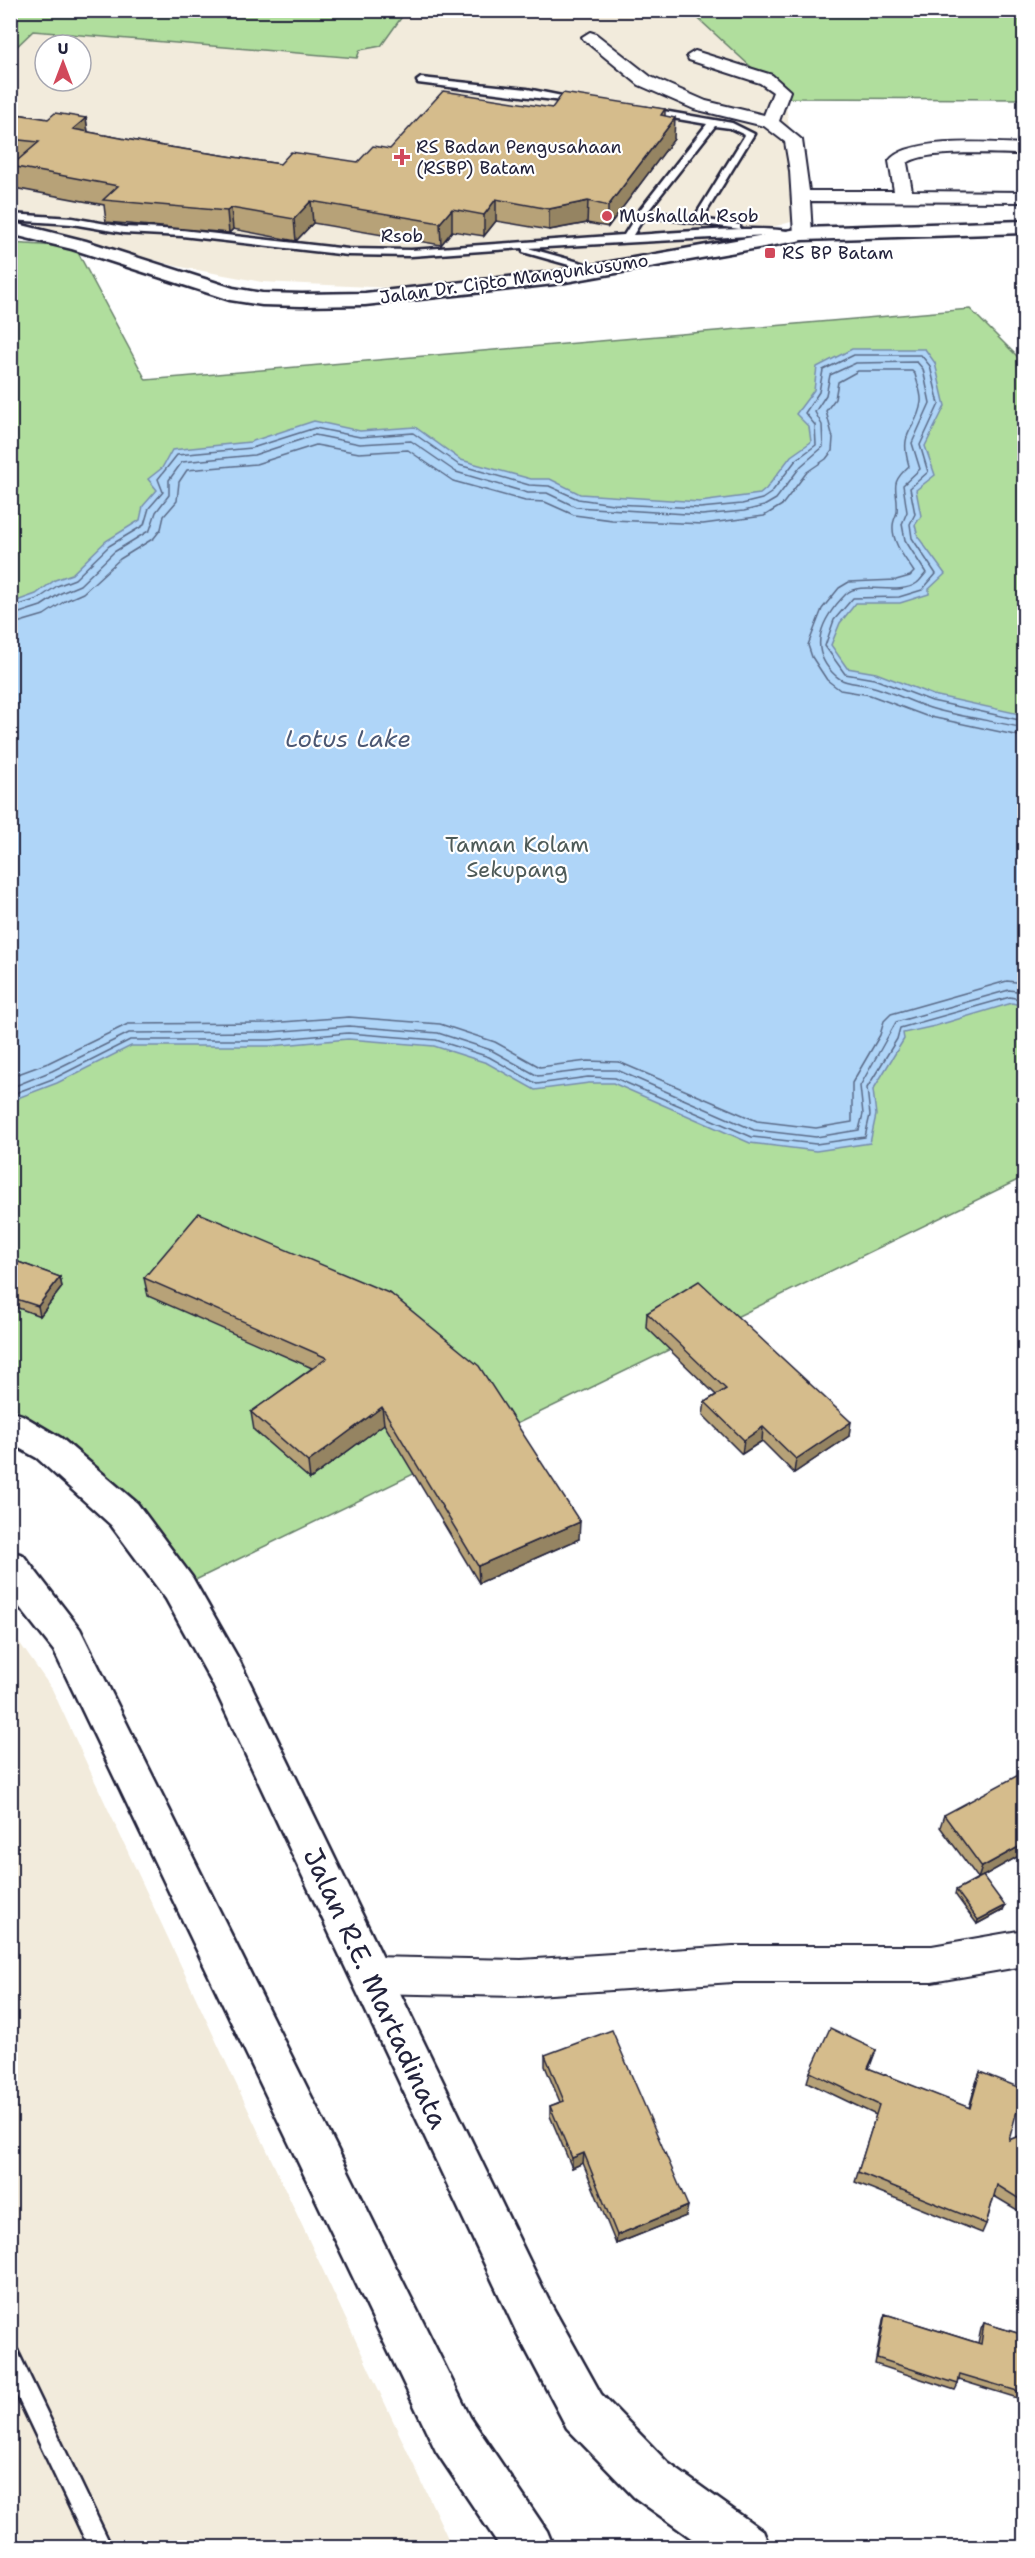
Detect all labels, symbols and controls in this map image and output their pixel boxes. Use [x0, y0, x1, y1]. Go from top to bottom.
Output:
north arrow [33, 33, 93, 93]
text: U [58, 38, 69, 59]
place label: RS Badan Pengusahaan (RSBP) Batam [416, 135, 622, 180]
marker: RS Badan Pengusahaan (RSBP) Batam [393, 148, 411, 166]
place label: Mushallah Rsob [619, 204, 759, 228]
marker: Mushallah Rsob [600, 209, 614, 223]
street label: Rsob [381, 224, 423, 248]
place label: RS BP Batam [782, 241, 894, 265]
marker: RS BP Batam [763, 246, 777, 260]
street label: Jalan Dr. Cipto Mangunkusumo [378, 248, 650, 310]
water label: Lotus Lake [285, 723, 411, 755]
park label: Taman Kolam Sekupang [445, 830, 589, 884]
street label: Jalan R.E. Martadinata [295, 1842, 457, 2135]

